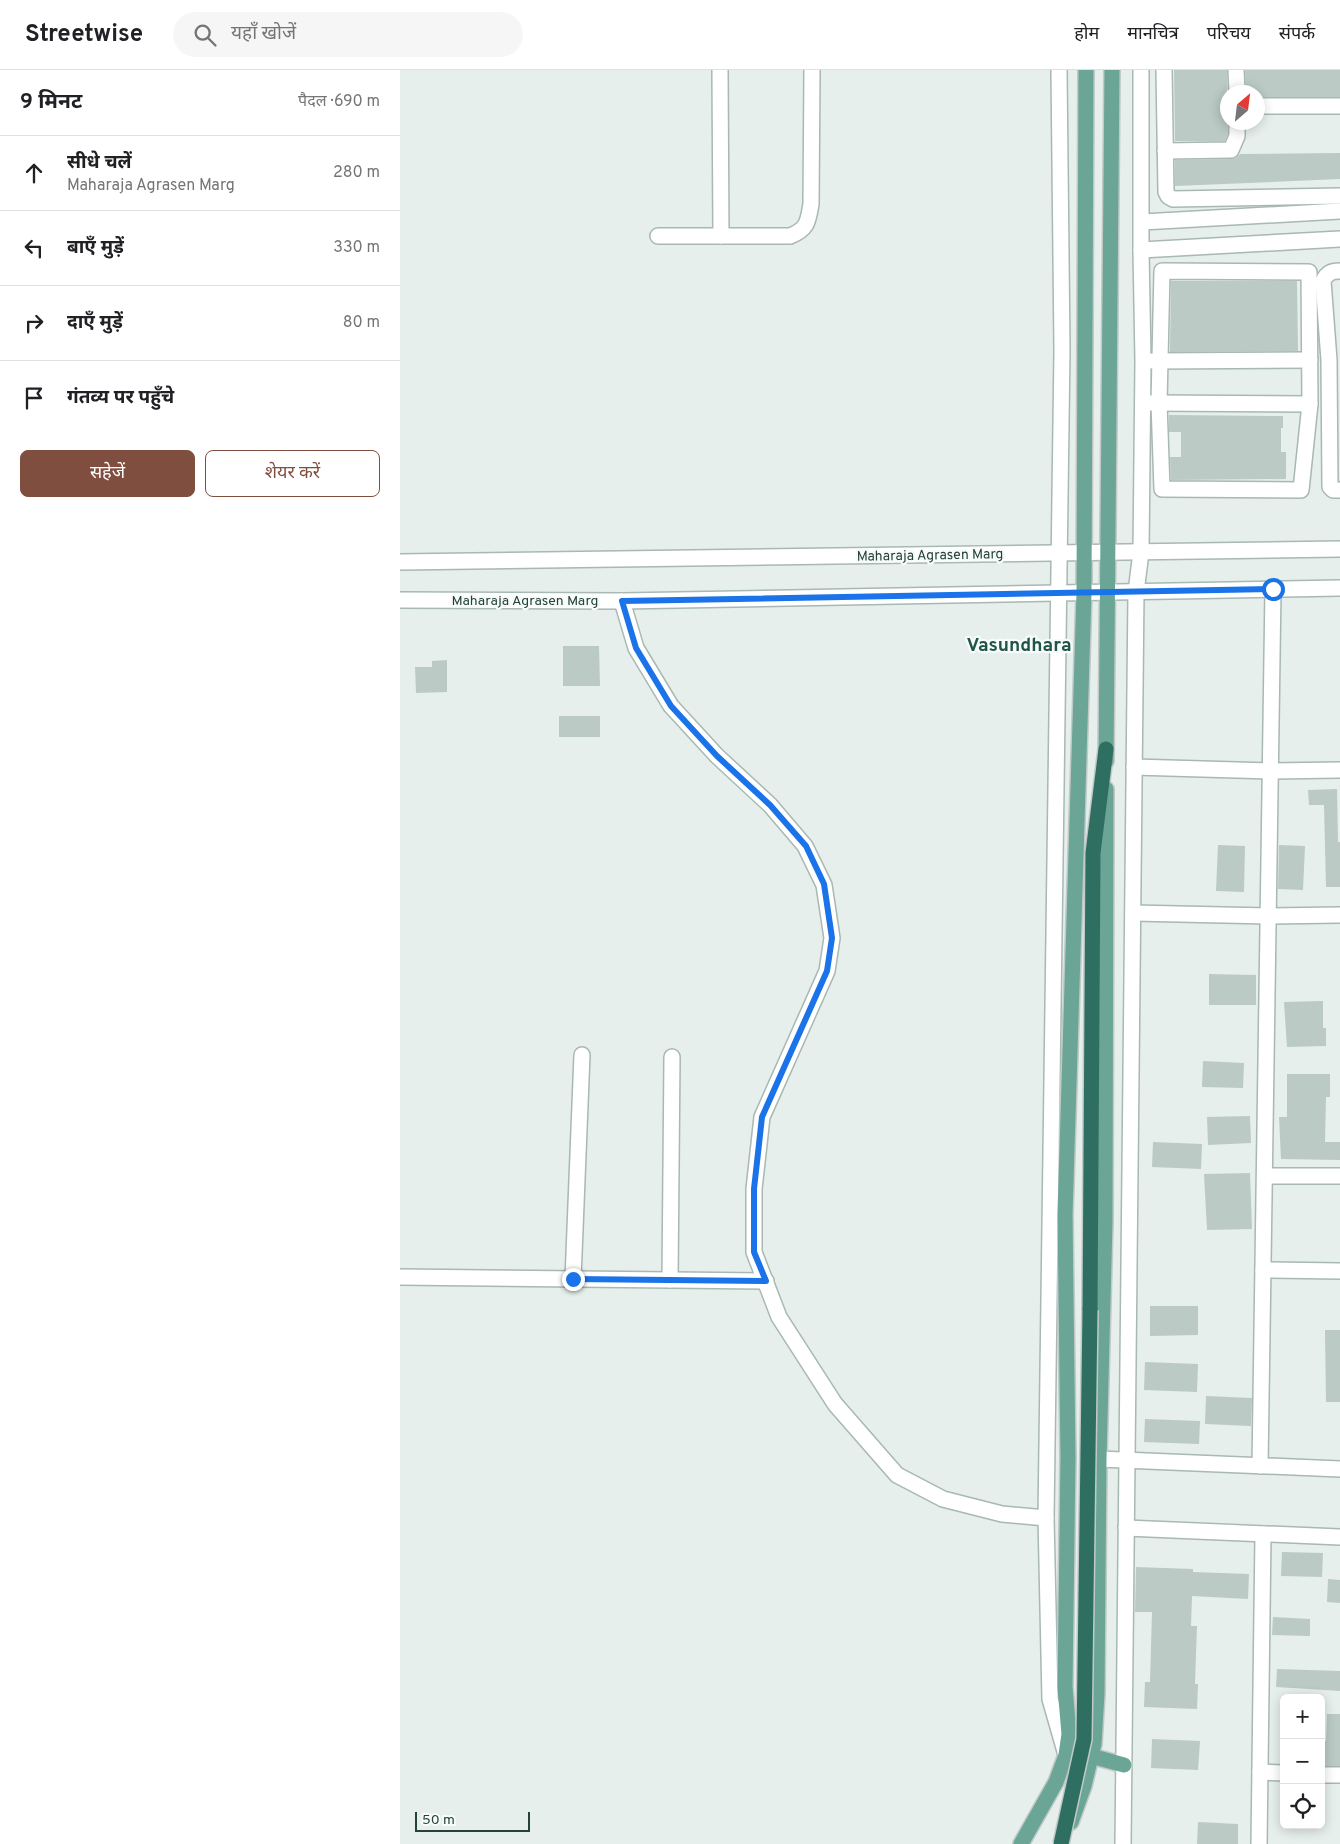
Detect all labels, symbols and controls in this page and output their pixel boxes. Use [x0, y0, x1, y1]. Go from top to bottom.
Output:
search box [173, 12, 523, 57]
text: Streetwise [25, 20, 143, 50]
icon: search [191, 21, 219, 49]
text: यहाँ खोजें [231, 22, 296, 46]
text: होम [1074, 23, 1099, 46]
text: मानचित्र [1127, 23, 1179, 46]
text: परिचय [1207, 23, 1251, 46]
text: संपर्क [1279, 23, 1315, 46]
north arrow [1220, 85, 1265, 130]
text: 9 मिनट [20, 89, 82, 116]
text: पैदल · 690 m [298, 92, 380, 112]
text: सीधे चलें [67, 151, 132, 175]
icon: ahead [20, 159, 48, 187]
text: 280 m [333, 163, 380, 183]
text: Maharaja Agrasen Marg [67, 176, 235, 196]
icon: left [20, 234, 48, 262]
text: बाएँ मुड़ें [67, 236, 124, 260]
text: 330 m [333, 238, 380, 258]
icon: right [20, 309, 48, 337]
text: दाएँ मुड़ें [67, 311, 123, 335]
text: 80 m [343, 313, 380, 333]
icon: arrive [20, 384, 48, 412]
text: गंतव्य पर पहुँचे [67, 386, 174, 410]
button: सहेजें [20, 450, 195, 497]
button: शेयर करें [205, 450, 380, 497]
street label: Maharaja Agrasen Marg [856, 546, 1004, 566]
route start [1262, 578, 1285, 601]
street label: Maharaja Agrasen Marg [452, 593, 598, 610]
district label: Vasundhara [966, 634, 1072, 658]
route end [562, 1268, 585, 1291]
map controls [1280, 1694, 1325, 1829]
button: + [1280, 1694, 1325, 1739]
button: − [1280, 1739, 1325, 1784]
button: locate [1280, 1784, 1325, 1829]
scale bar [415, 1809, 530, 1832]
text: 50 m [422, 1812, 455, 1829]

